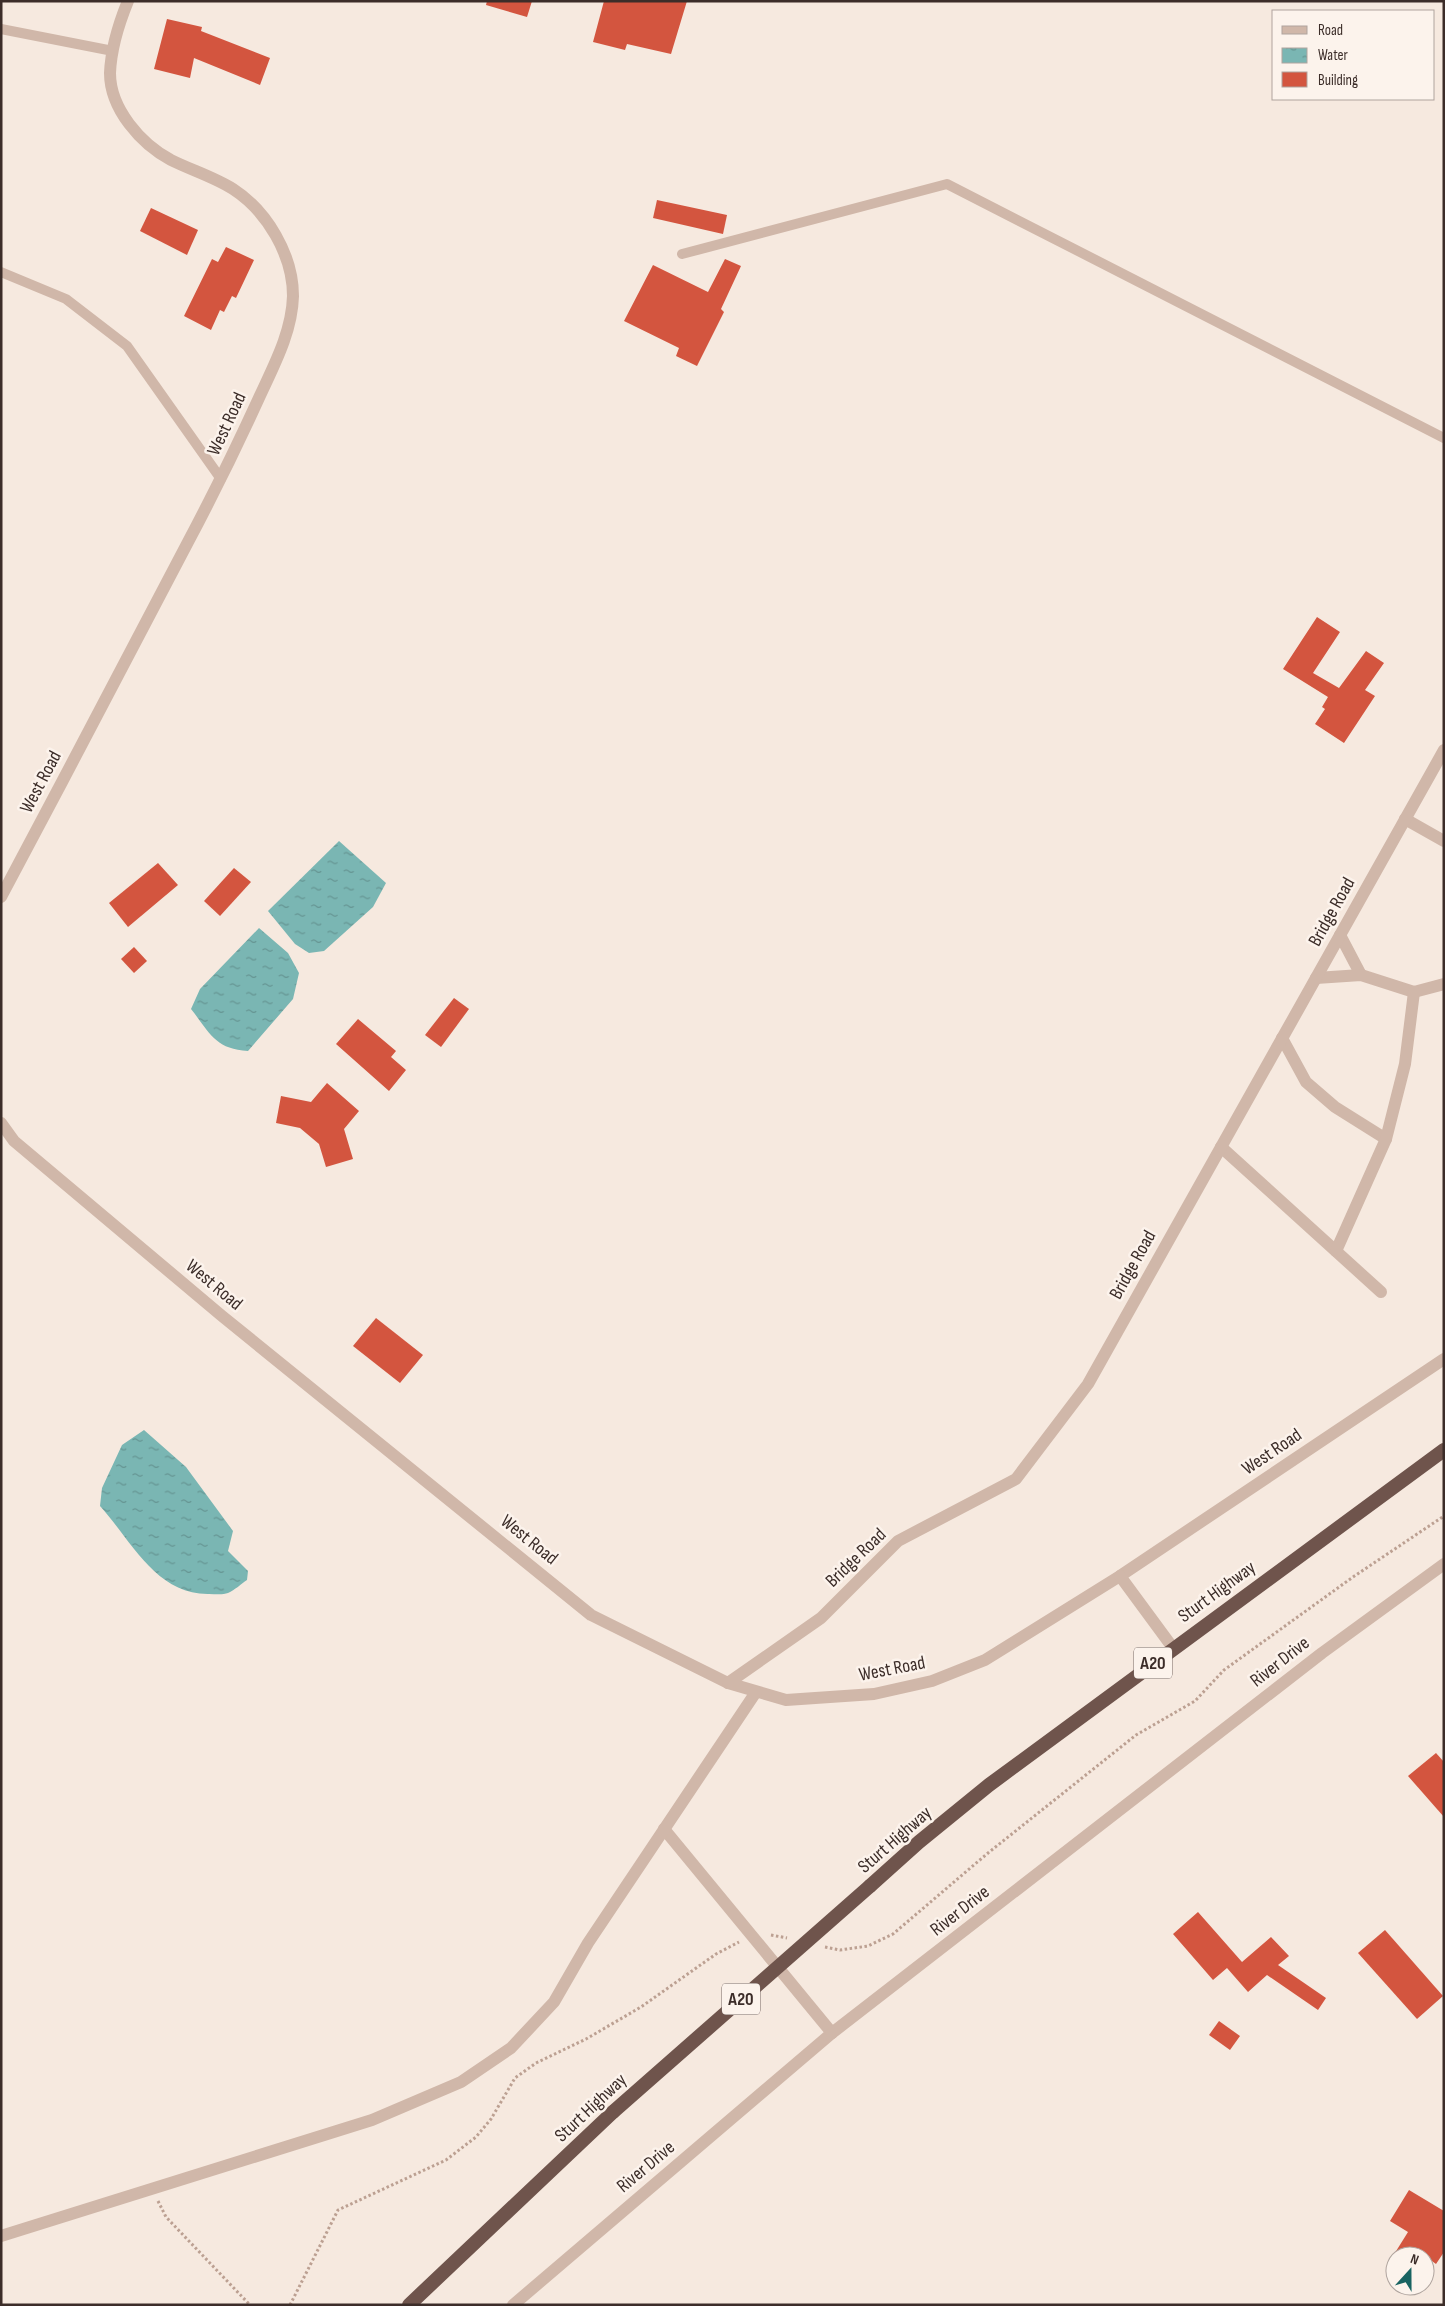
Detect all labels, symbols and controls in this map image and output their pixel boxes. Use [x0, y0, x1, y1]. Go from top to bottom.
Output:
legend [1272, 10, 1435, 100]
text: Road [1318, 21, 1343, 40]
text: Water [1318, 46, 1349, 65]
text: Building [1318, 71, 1358, 90]
street label: West Road [202, 389, 252, 459]
street label: West Road [15, 747, 67, 817]
street label: Bridge Road [1304, 874, 1360, 950]
street label: Bridge Road [1105, 1227, 1161, 1303]
street label: West Road [181, 1255, 247, 1315]
street label: West Road [1238, 1424, 1306, 1480]
street label: West Road [496, 1510, 562, 1570]
street label: Bridge Road [821, 1524, 891, 1592]
street label: Sturt Highway [1174, 1556, 1261, 1628]
street label: River Drive [1246, 1632, 1314, 1692]
road number: A20 [1134, 1648, 1172, 1679]
street label: West Road [857, 1651, 927, 1687]
street label: Sturt Highway [853, 1801, 937, 1878]
street label: River Drive [926, 1881, 994, 1941]
road number: A20 [722, 1984, 760, 2015]
street label: Sturt Highway [550, 2068, 632, 2147]
street label: River Drive [612, 2136, 680, 2198]
north arrow [1385, 2246, 1435, 2296]
text: N [1408, 2250, 1421, 2269]

